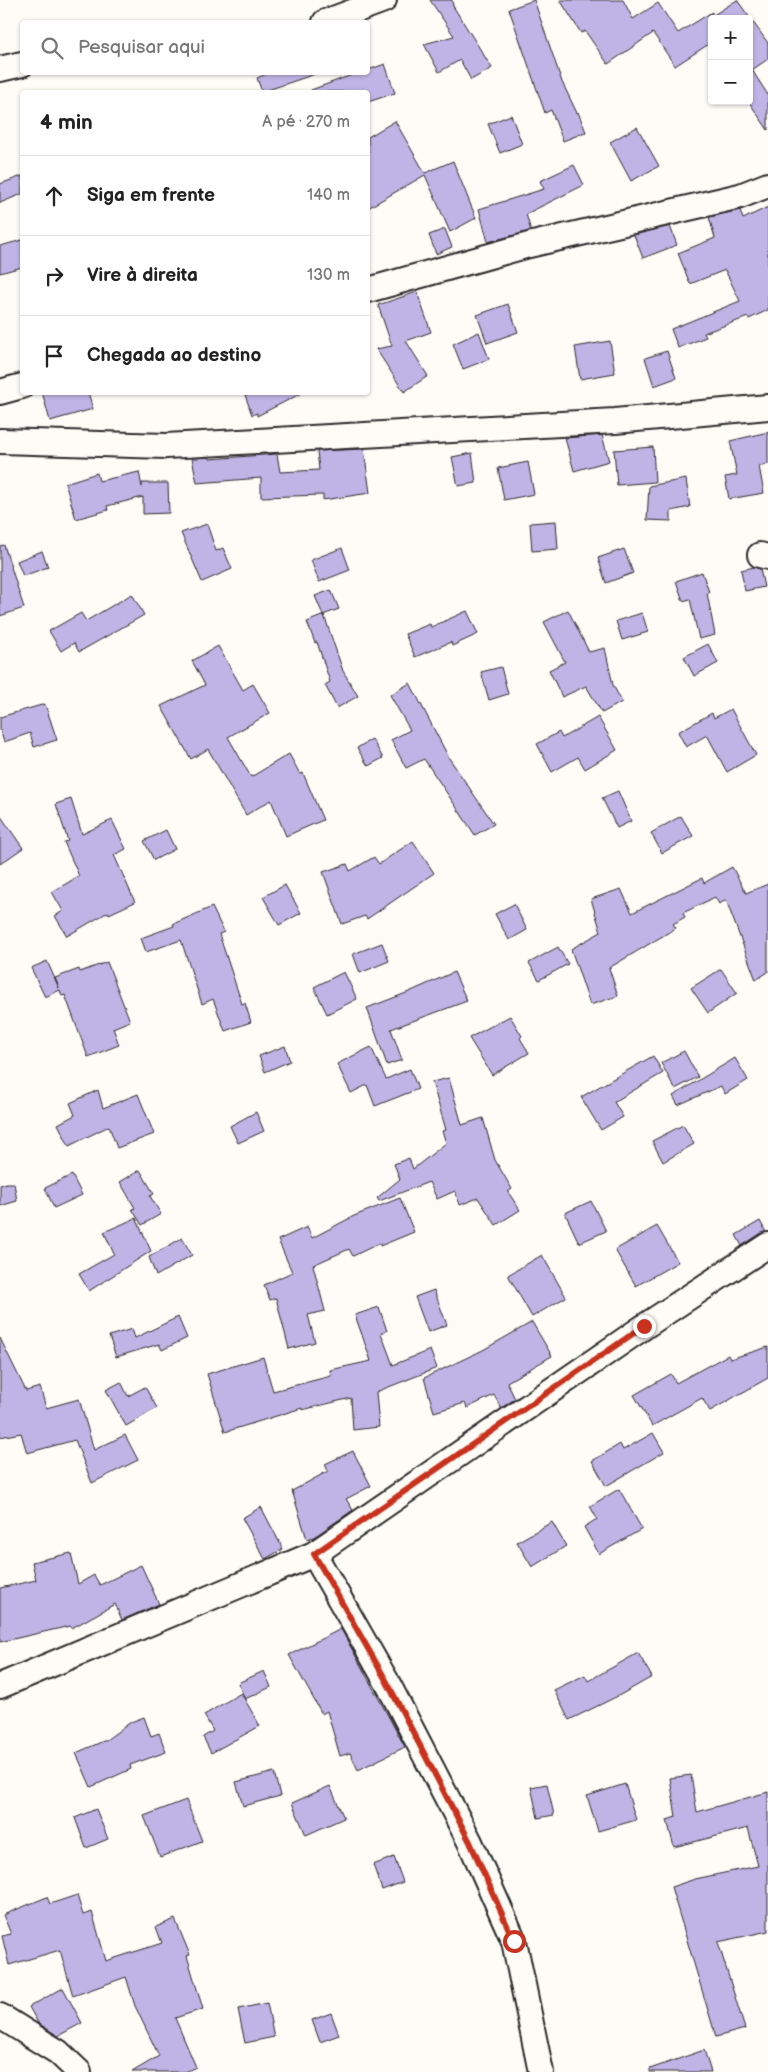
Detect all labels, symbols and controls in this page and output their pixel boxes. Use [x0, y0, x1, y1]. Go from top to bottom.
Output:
map controls [708, 15, 753, 105]
button: + [708, 15, 753, 60]
search box [20, 20, 370, 75]
icon: search [38, 34, 66, 62]
text: Pesquisar aqui [78, 36, 205, 59]
button: − [708, 60, 753, 105]
text: 4 min [40, 110, 93, 135]
text: A pé · 270 m [262, 113, 350, 132]
icon: ahead [40, 182, 68, 210]
text: Siga em frente [87, 184, 215, 207]
text: 140 m [307, 186, 350, 205]
icon: right [40, 262, 68, 290]
text: Vire à direita [87, 264, 198, 287]
text: 130 m [307, 266, 350, 285]
icon: arrive [40, 342, 68, 370]
text: Chegada ao destino [87, 344, 261, 367]
route end [633, 1315, 656, 1338]
route start [503, 1930, 526, 1953]

